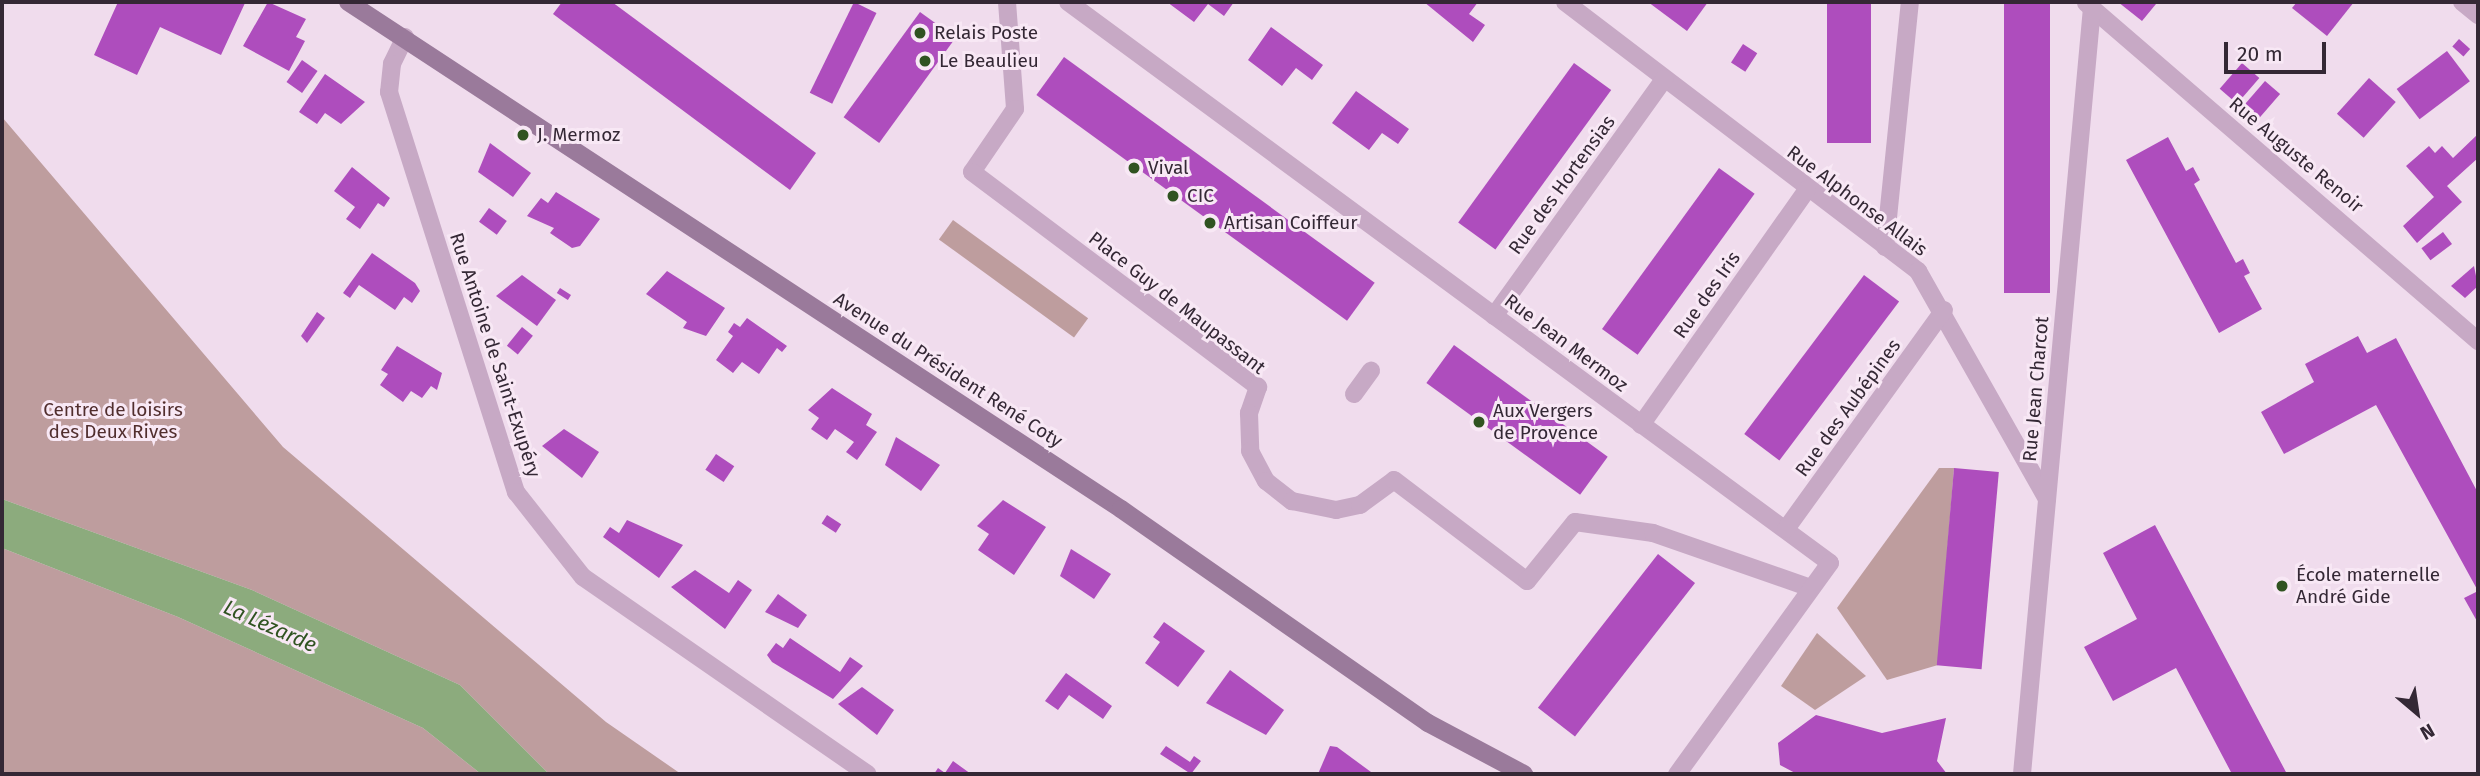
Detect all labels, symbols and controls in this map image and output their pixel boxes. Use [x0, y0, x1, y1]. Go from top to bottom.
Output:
place label: Relais Poste [934, 22, 1038, 44]
marker: Relais Poste [912, 25, 928, 41]
scale bar [2228, 28, 2330, 72]
text: 20 m [2237, 41, 2283, 67]
place label: Le Beaulieu [939, 50, 1039, 72]
marker: Le Beaulieu [917, 53, 933, 69]
street label: Rue Auguste Renoir [2224, 92, 2368, 218]
street label: Rue des Hortensias [1504, 111, 1620, 259]
place label: J. Mermoz [537, 124, 620, 146]
marker: J. Mermoz [515, 127, 531, 143]
street label: Rue Alphonse Allais [1782, 141, 1932, 261]
place label: Vival [1148, 157, 1189, 179]
marker: Vival [1126, 160, 1142, 176]
place label: CIC [1187, 185, 1214, 207]
marker: CIC [1165, 188, 1181, 204]
place label: Artisan Coiffeur [1224, 212, 1358, 234]
marker: Artisan Coiffeur [1202, 215, 1218, 231]
street label: Place Guy de Maupassant [1084, 227, 1270, 379]
street label: Rue Antoine de Saint-Exupéry [445, 230, 545, 480]
street label: Rue des Iris [1669, 247, 1745, 343]
street label: Avenue du Président René Coty [829, 287, 1067, 453]
street label: Rue Jean Mermoz [1500, 289, 1632, 397]
street label: Rue Jean Charcot [2018, 315, 2054, 463]
street label: Rue des Aubépines [1791, 335, 1905, 481]
park label: Centre de loisirs des Deux Rives [43, 399, 183, 443]
place label: Aux Vergers de Provence [1493, 400, 1598, 444]
marker: Aux Vergers de Provence [1471, 414, 1487, 430]
place label: École maternelle André Gide [2296, 564, 2440, 608]
marker: École maternelle André Gide [2274, 578, 2290, 594]
water label: La Lézarde [220, 594, 320, 658]
north arrow [2382, 678, 2452, 748]
text: N [2416, 719, 2439, 745]

